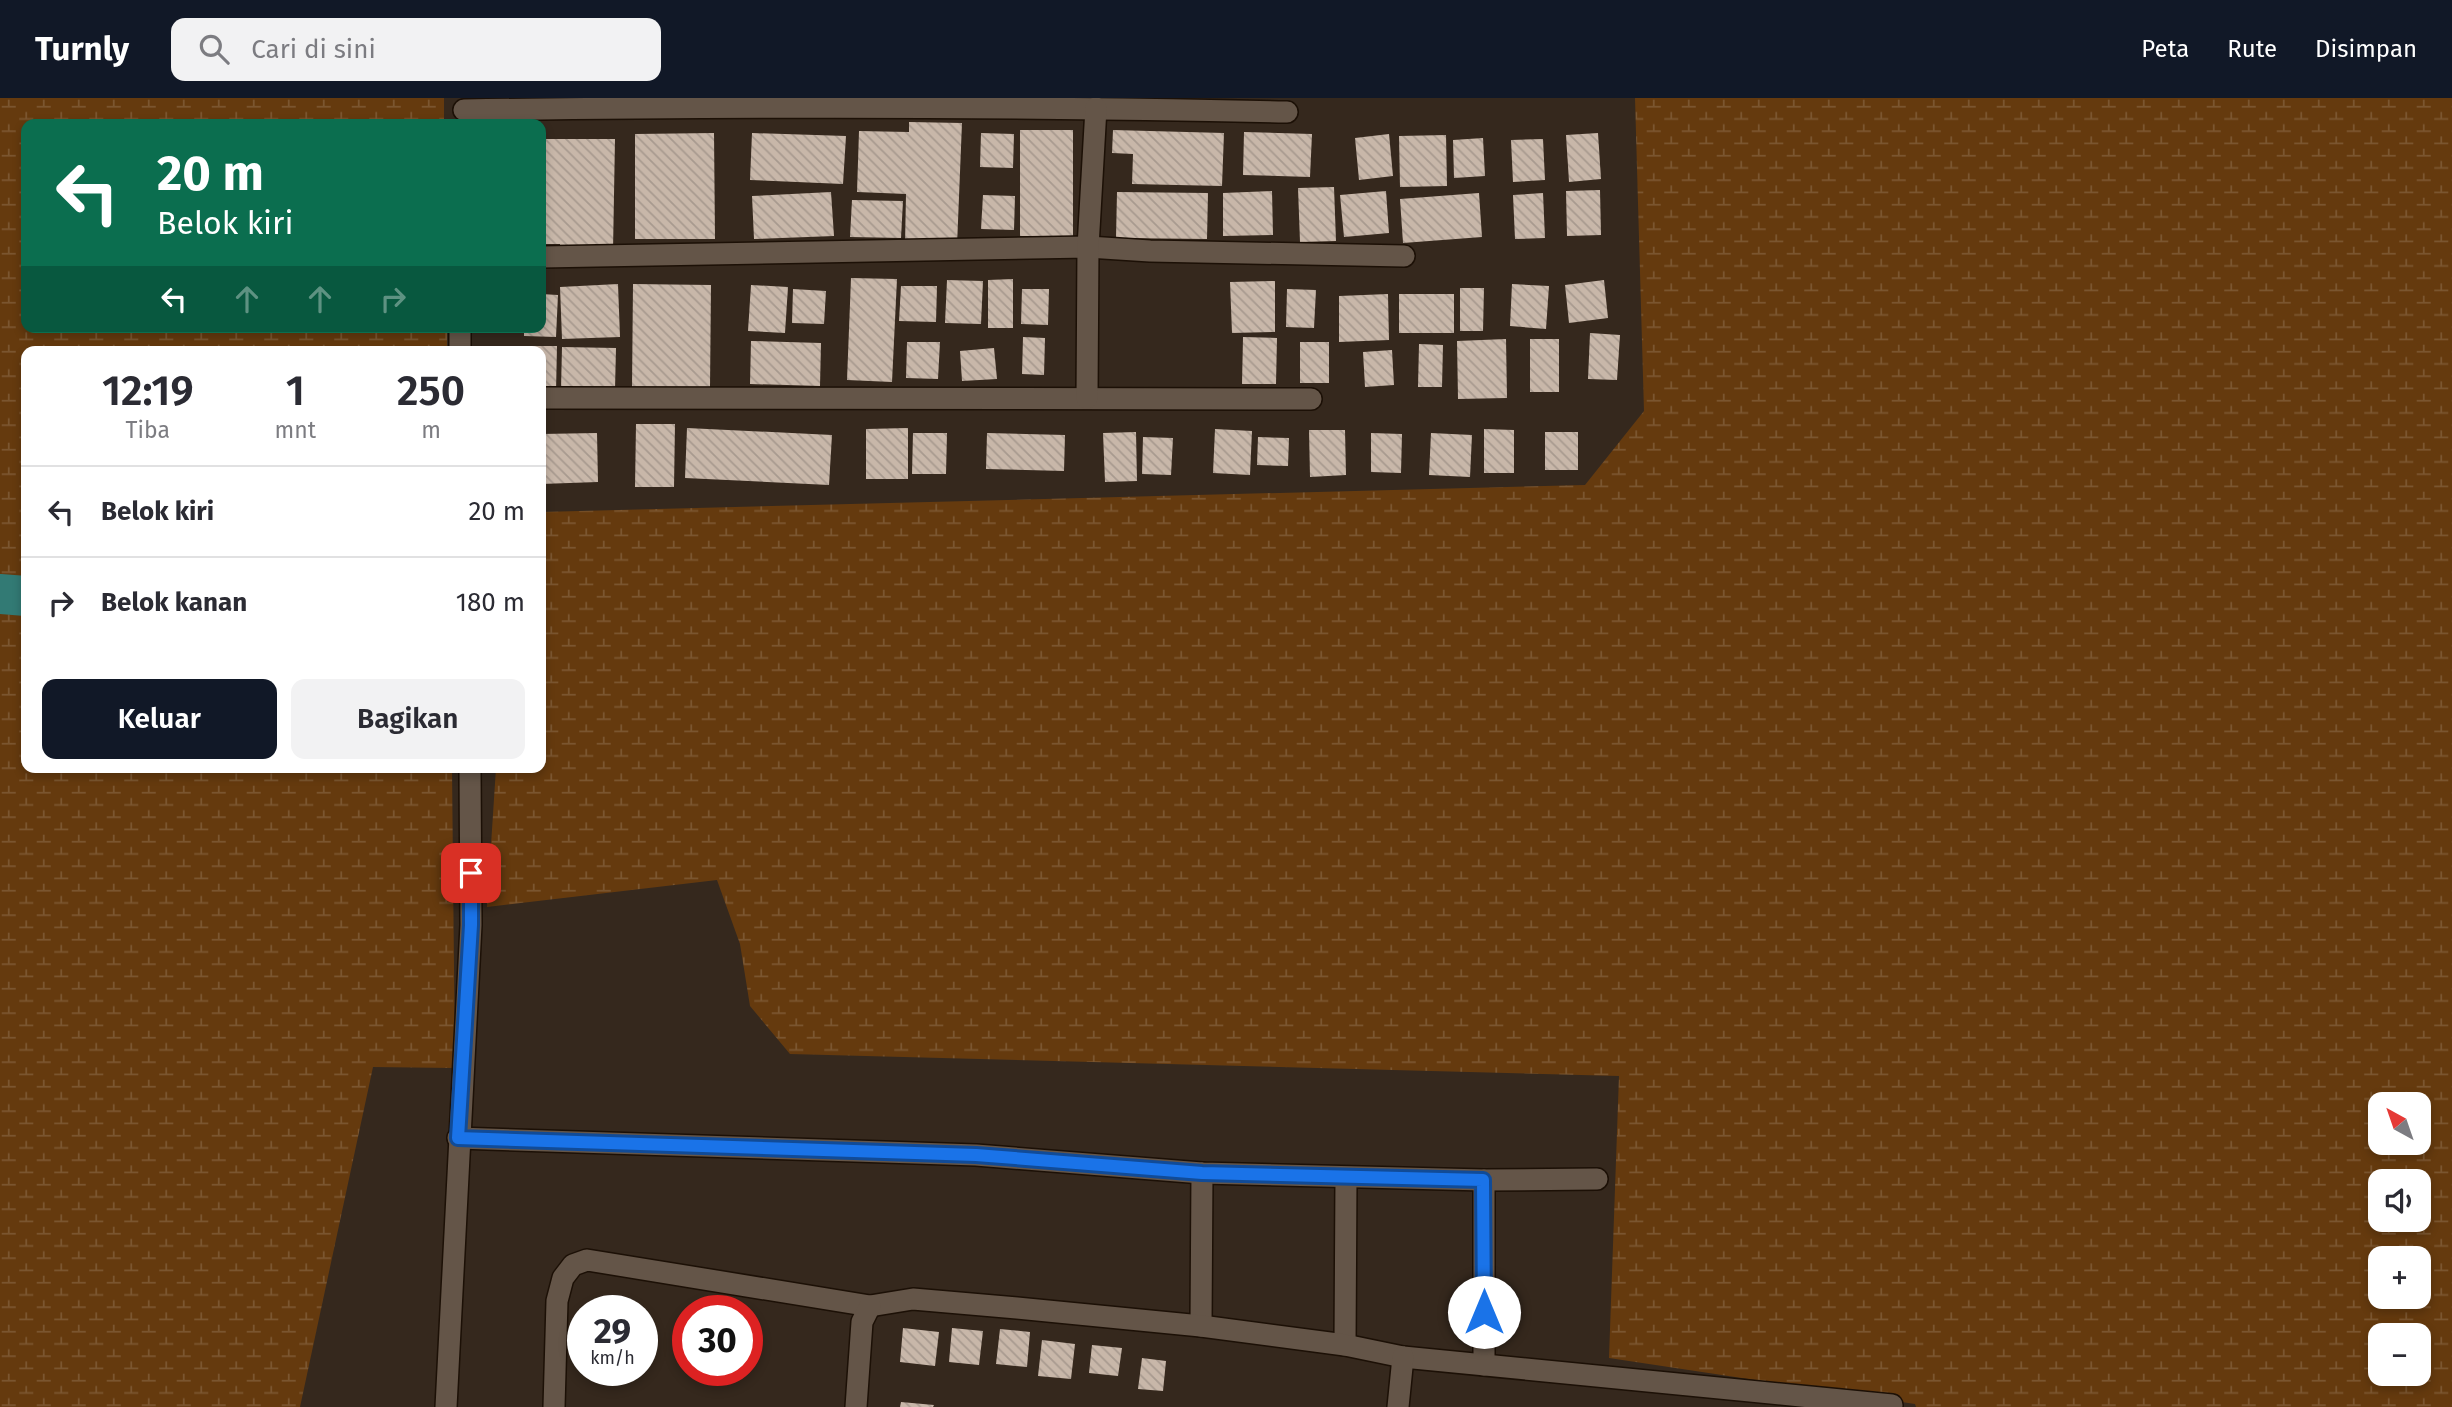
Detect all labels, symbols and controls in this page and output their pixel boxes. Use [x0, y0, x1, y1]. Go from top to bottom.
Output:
search box [171, 18, 661, 81]
text: Turnly [35, 29, 129, 69]
icon: search [195, 30, 233, 68]
text: Cari di sini [251, 34, 376, 65]
text: Peta [2141, 35, 2189, 63]
text: Rute [2227, 35, 2277, 63]
text: Disimpan [2315, 35, 2417, 63]
text: 20 m [157, 144, 264, 203]
icon: left [42, 147, 133, 238]
text: Belok kiri [157, 204, 293, 242]
icon: left [155, 280, 193, 318]
icon: ahead [228, 280, 266, 318]
icon: ahead [301, 280, 339, 318]
icon: right [374, 280, 412, 318]
text: 12:19 [102, 366, 194, 416]
text: 1 [286, 366, 305, 416]
text: 250 [397, 366, 465, 416]
text: Tiba [126, 416, 170, 444]
text: mnt [275, 416, 316, 444]
text: m [421, 416, 441, 444]
icon: left [42, 493, 80, 531]
text: Belok kiri [101, 496, 214, 527]
text: 20 m [468, 496, 525, 527]
icon: right [42, 584, 80, 622]
text: Belok kanan [101, 587, 247, 618]
text: 180 m [456, 587, 525, 618]
button: Keluar [42, 679, 277, 759]
button: Bagikan [291, 679, 525, 759]
pin [441, 843, 501, 903]
icon: arrive [452, 854, 490, 892]
north arrow [2368, 1092, 2431, 1155]
map controls [2368, 1092, 2431, 1386]
button: sound [2368, 1169, 2431, 1232]
button: + [2368, 1246, 2431, 1309]
position arrow [1447, 1275, 1521, 1349]
speed limit sign: 30 [672, 1295, 763, 1386]
text: 29 [594, 1310, 631, 1352]
button: − [2368, 1323, 2431, 1386]
text: km/h [590, 1347, 635, 1369]

